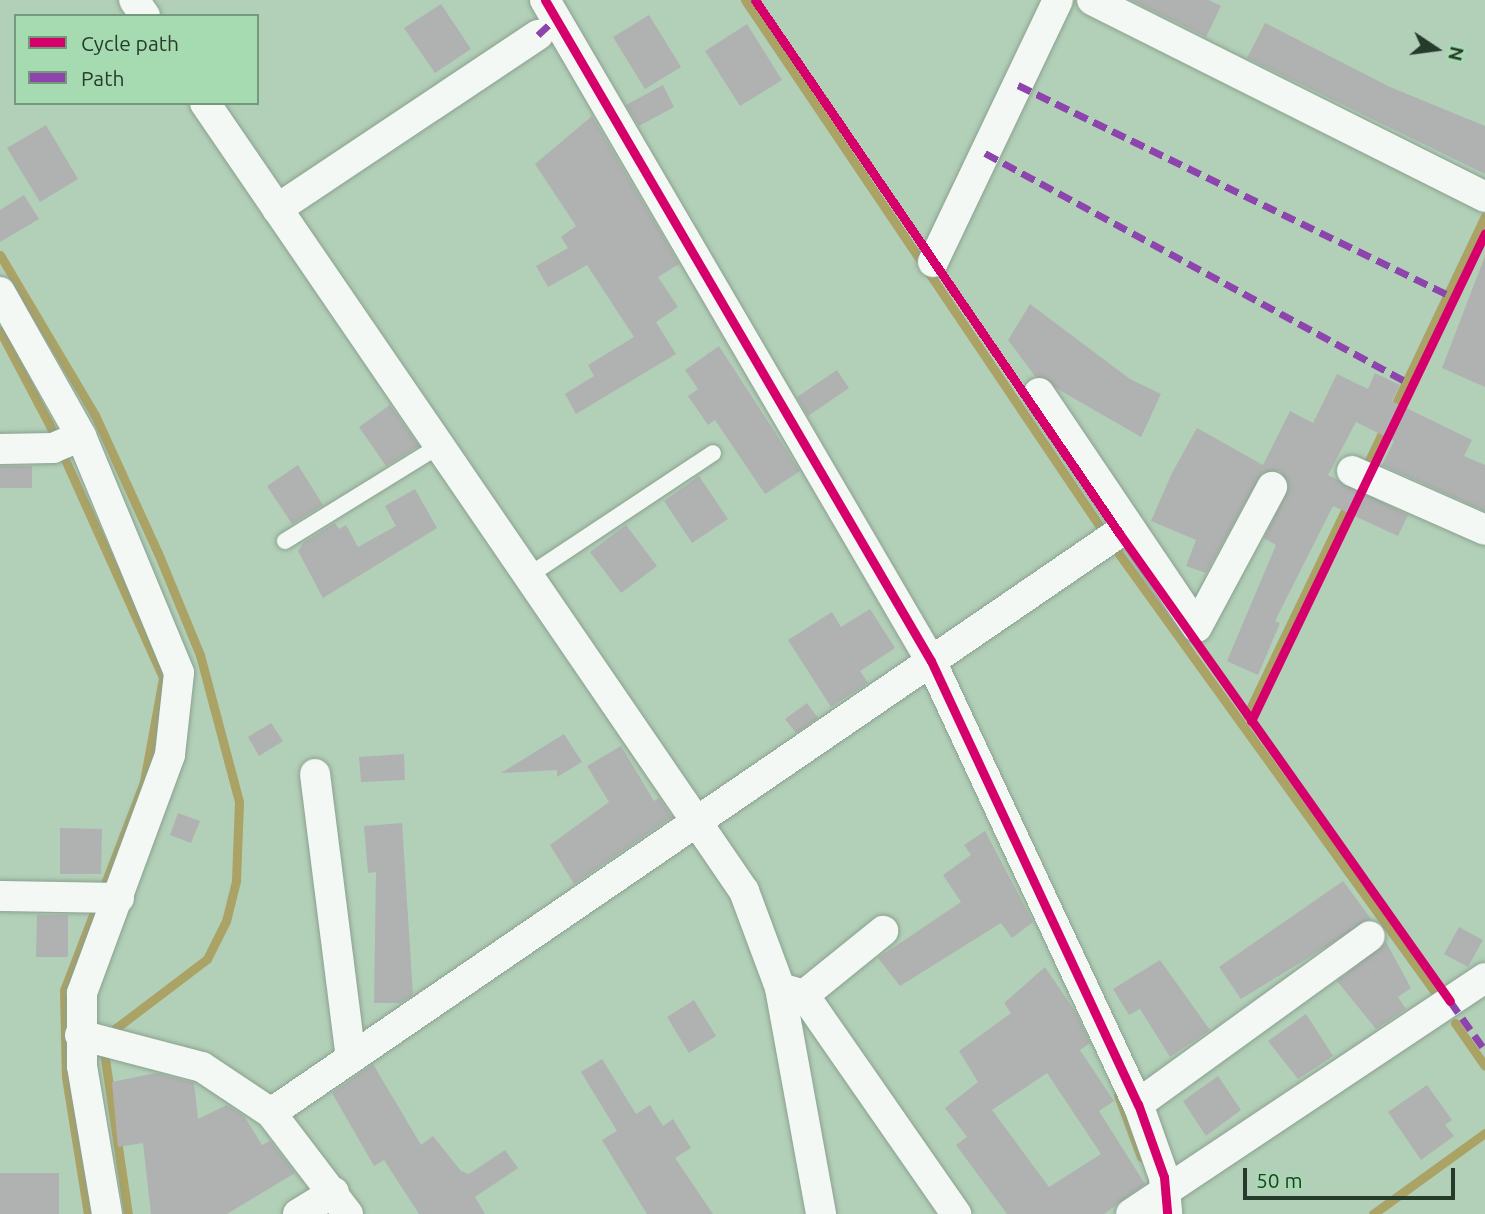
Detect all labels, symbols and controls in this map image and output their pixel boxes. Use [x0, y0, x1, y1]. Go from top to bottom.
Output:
legend [14, 14, 259, 105]
north arrow [1401, 14, 1471, 84]
text: Cycle path [81, 31, 179, 55]
text: N [1444, 44, 1469, 63]
text: Path [81, 66, 124, 90]
scale bar [1247, 1154, 1459, 1198]
text: 50 m [1256, 1168, 1303, 1192]

